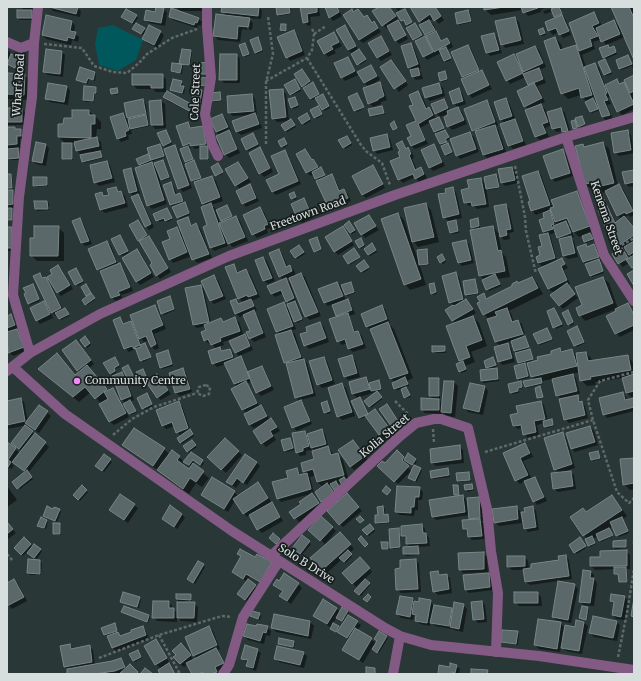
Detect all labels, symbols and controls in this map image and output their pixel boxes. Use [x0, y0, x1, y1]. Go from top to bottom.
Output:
street label: Wharf Road [10, 53, 28, 117]
street label: Cole Street [188, 63, 204, 121]
street label: Kenema Street [587, 179, 625, 257]
street label: Freetown Road [268, 194, 348, 234]
place label: Community Centre [85, 374, 186, 388]
marker: Community Centre [72, 376, 82, 386]
street label: Kolia Street [357, 411, 413, 461]
street label: Solo B Drive [275, 541, 337, 587]

